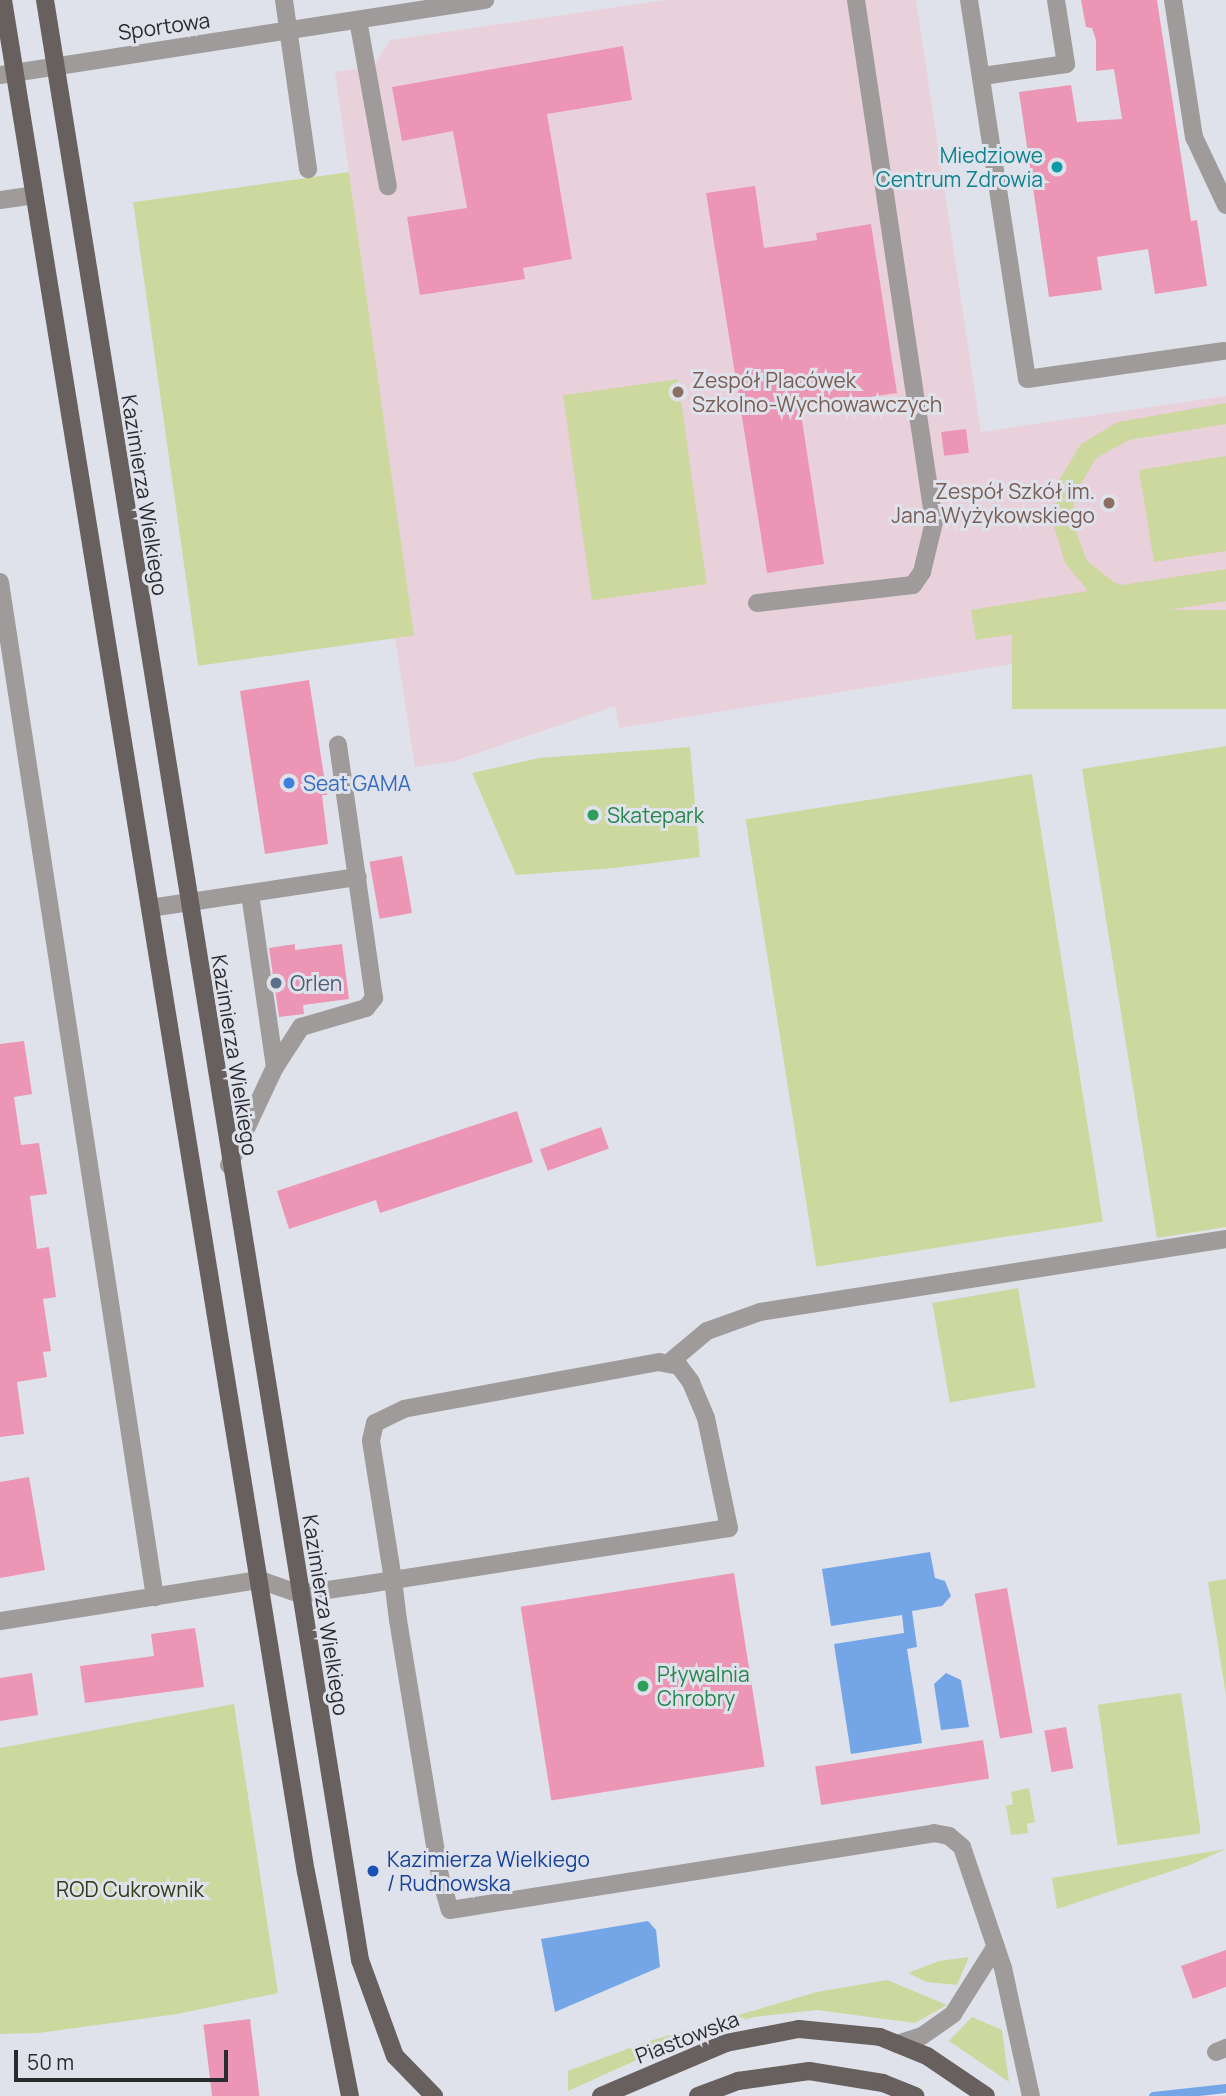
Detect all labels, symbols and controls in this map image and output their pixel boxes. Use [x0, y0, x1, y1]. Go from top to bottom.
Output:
street label: Sportowa [116, 7, 212, 45]
place label: Miedziowe Centrum Zdrowia [876, 142, 1043, 192]
marker: Miedziowe Centrum Zdrowia [1049, 159, 1065, 175]
place label: Zespół Placówek Szkolno-Wychowawczych [692, 367, 942, 417]
marker: Zespół Placówek Szkolno-Wychowawczych [670, 384, 686, 400]
street label: Kazimierza Wielkiego [117, 393, 173, 597]
place label: Zespół Szkół im. Jana Wyżykowskiego [891, 478, 1095, 528]
marker: Zespół Szkół im. Jana Wyżykowskiego [1101, 495, 1117, 511]
place label: Seat GAMA [303, 770, 411, 796]
marker: Seat GAMA [281, 775, 297, 791]
place label: Skatepark [607, 802, 704, 828]
marker: Skatepark [585, 807, 601, 823]
street label: Kazimierza Wielkiego [207, 953, 263, 1157]
place label: Orlen [290, 970, 342, 996]
marker: Orlen [268, 975, 284, 991]
street label: Kazimierza Wielkiego [298, 1513, 354, 1717]
place label: Pływalnia Chrobry [657, 1661, 750, 1711]
marker: Pływalnia Chrobry [635, 1678, 651, 1694]
place label: Kazimierza Wielkiego / Rudnowska [387, 1846, 590, 1896]
marker: Kazimierza Wielkiego / Rudnowska [365, 1863, 381, 1879]
park label: ROD Cukrownik [56, 1876, 204, 1902]
street label: Piastowska [632, 2006, 742, 2068]
scale bar [18, 2036, 231, 2080]
text: 50 m [27, 2048, 74, 2076]

